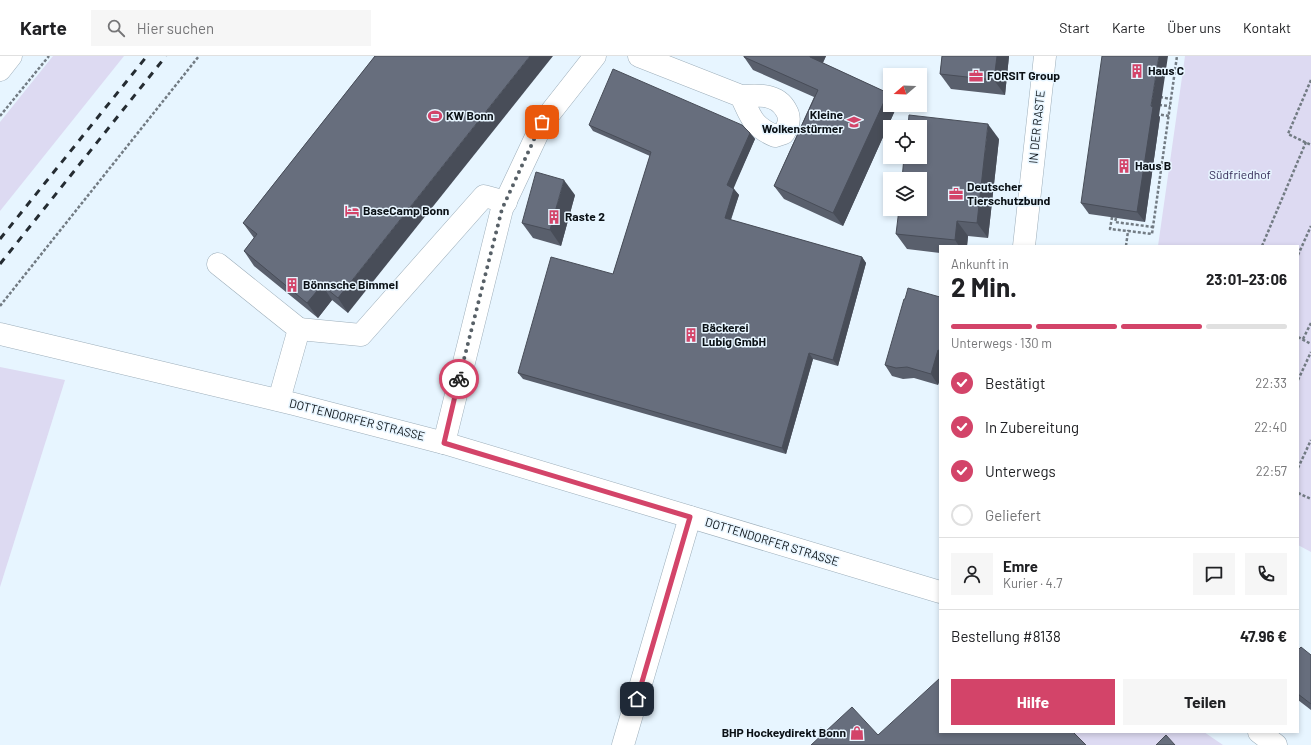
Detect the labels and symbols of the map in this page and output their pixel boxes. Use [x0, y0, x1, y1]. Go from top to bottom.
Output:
building icon: Haus C [1129, 63, 1145, 79]
place label: Haus C [1148, 63, 1184, 77]
north arrow [883, 68, 927, 112]
office icon: FORSIT Group [968, 68, 984, 84]
place label: FORSIT Group [987, 68, 1060, 82]
street label: IN DER RASTE [1025, 90, 1047, 164]
pin [525, 105, 559, 139]
place label: Kleine Wolkenstürmer [762, 107, 843, 135]
sports icon: KW Bonn [427, 108, 443, 124]
place label: KW Bonn [446, 108, 494, 122]
school or university icon: Kleine Wolkenstürmer [846, 114, 862, 130]
building icon: Haus B [1116, 158, 1132, 174]
place label: Haus B [1135, 158, 1171, 172]
park label: Südfriedhof [1209, 167, 1271, 181]
place label: Deutscher Tierschutzbund [967, 179, 1051, 207]
office icon: Deutscher Tierschutzbund [948, 186, 964, 202]
hotel icon: BaseCamp Bonn [344, 203, 360, 219]
place label: BaseCamp Bonn [363, 203, 449, 217]
building icon: Raste 2 [546, 209, 562, 225]
place label: Raste 2 [565, 209, 605, 223]
building icon: Bönnsche Bimmel [284, 277, 300, 293]
place label: Bönnsche Bimmel [303, 277, 398, 291]
place label: Bäckerei Lubig GmbH [702, 320, 766, 348]
building icon: Bäckerei Lubig GmbH [683, 327, 699, 343]
courier [439, 359, 479, 399]
street label: DOTTENDORFER STRASSE [288, 395, 426, 443]
street label: DOTTENDORFER STRASSE [704, 514, 841, 568]
pin [620, 682, 654, 716]
place label: BHP Hockeydirekt Bonn [722, 725, 846, 739]
shop icon: BHP Hockeydirekt Bonn [849, 725, 865, 741]

